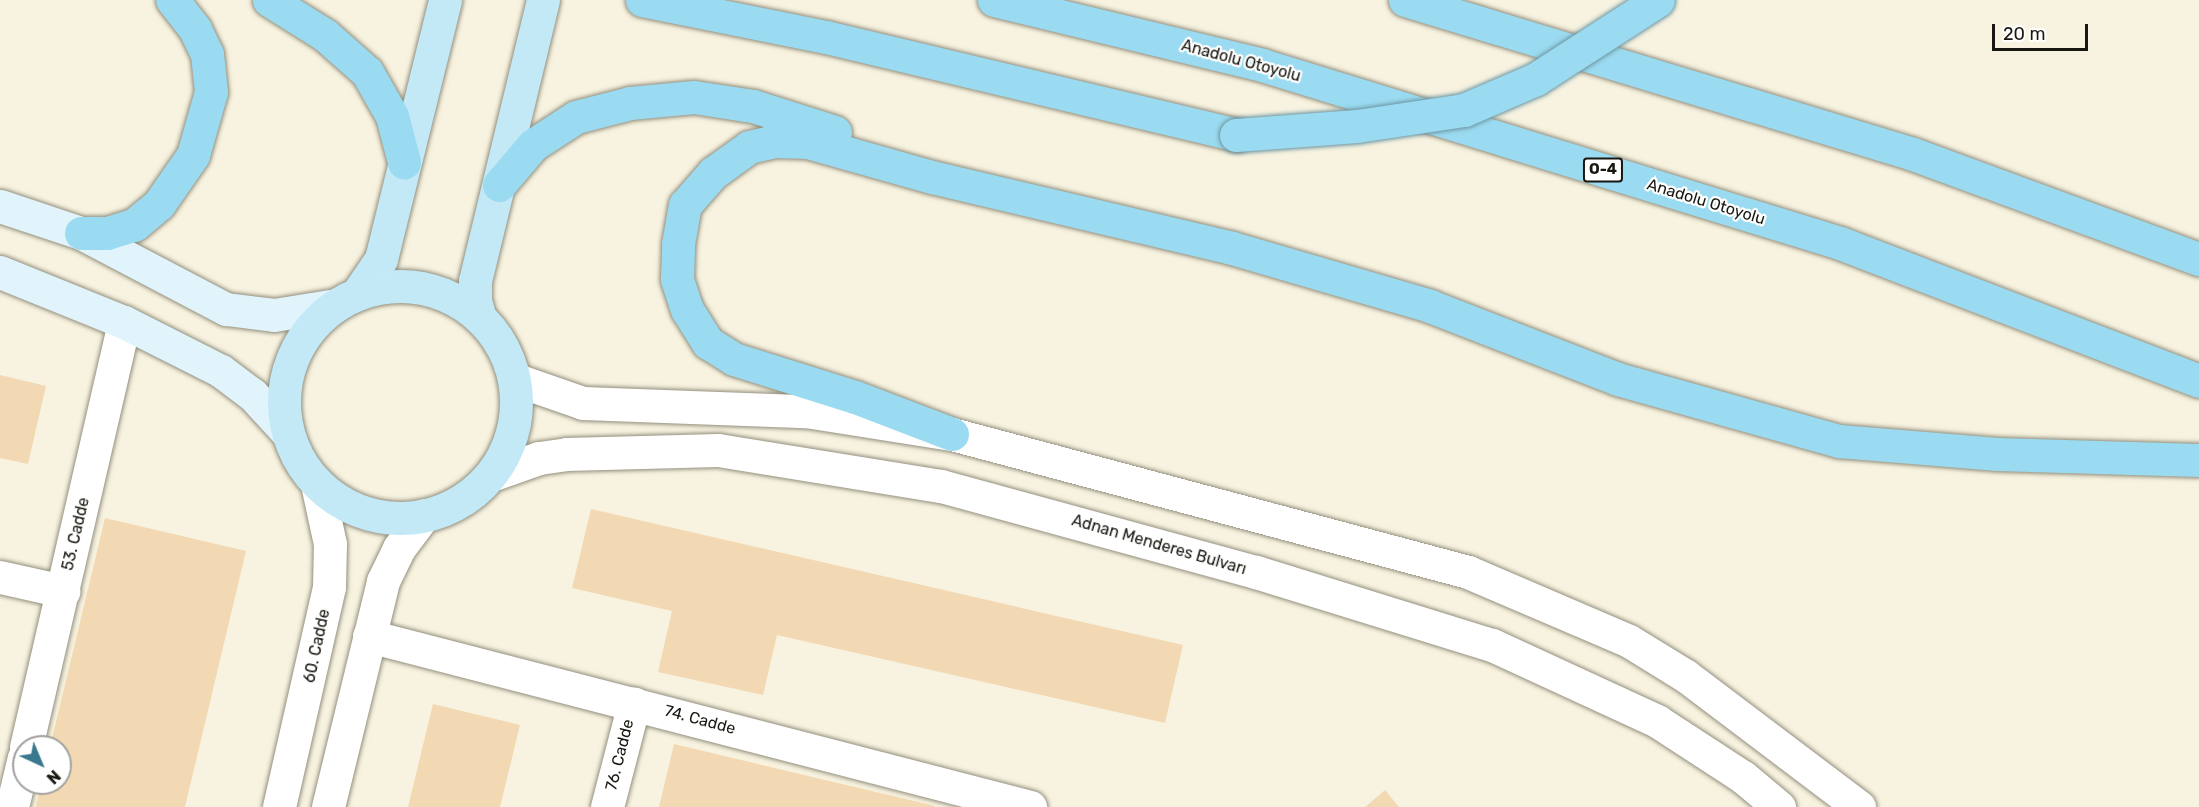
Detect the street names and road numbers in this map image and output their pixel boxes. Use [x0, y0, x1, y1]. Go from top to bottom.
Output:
street label: Anadolu Otoyolu [1179, 36, 1303, 86]
road number: O-4 [1582, 158, 1624, 182]
street label: Anadolu Otoyolu [1645, 175, 1767, 229]
street label: 53. Cadde [58, 496, 94, 572]
street label: Adnan Menderes Bulvarı [1070, 511, 1248, 579]
street label: 60. Cadde [300, 607, 334, 685]
street label: 74. Cadde [662, 701, 738, 739]
street label: 76. Cadde [602, 717, 638, 793]

